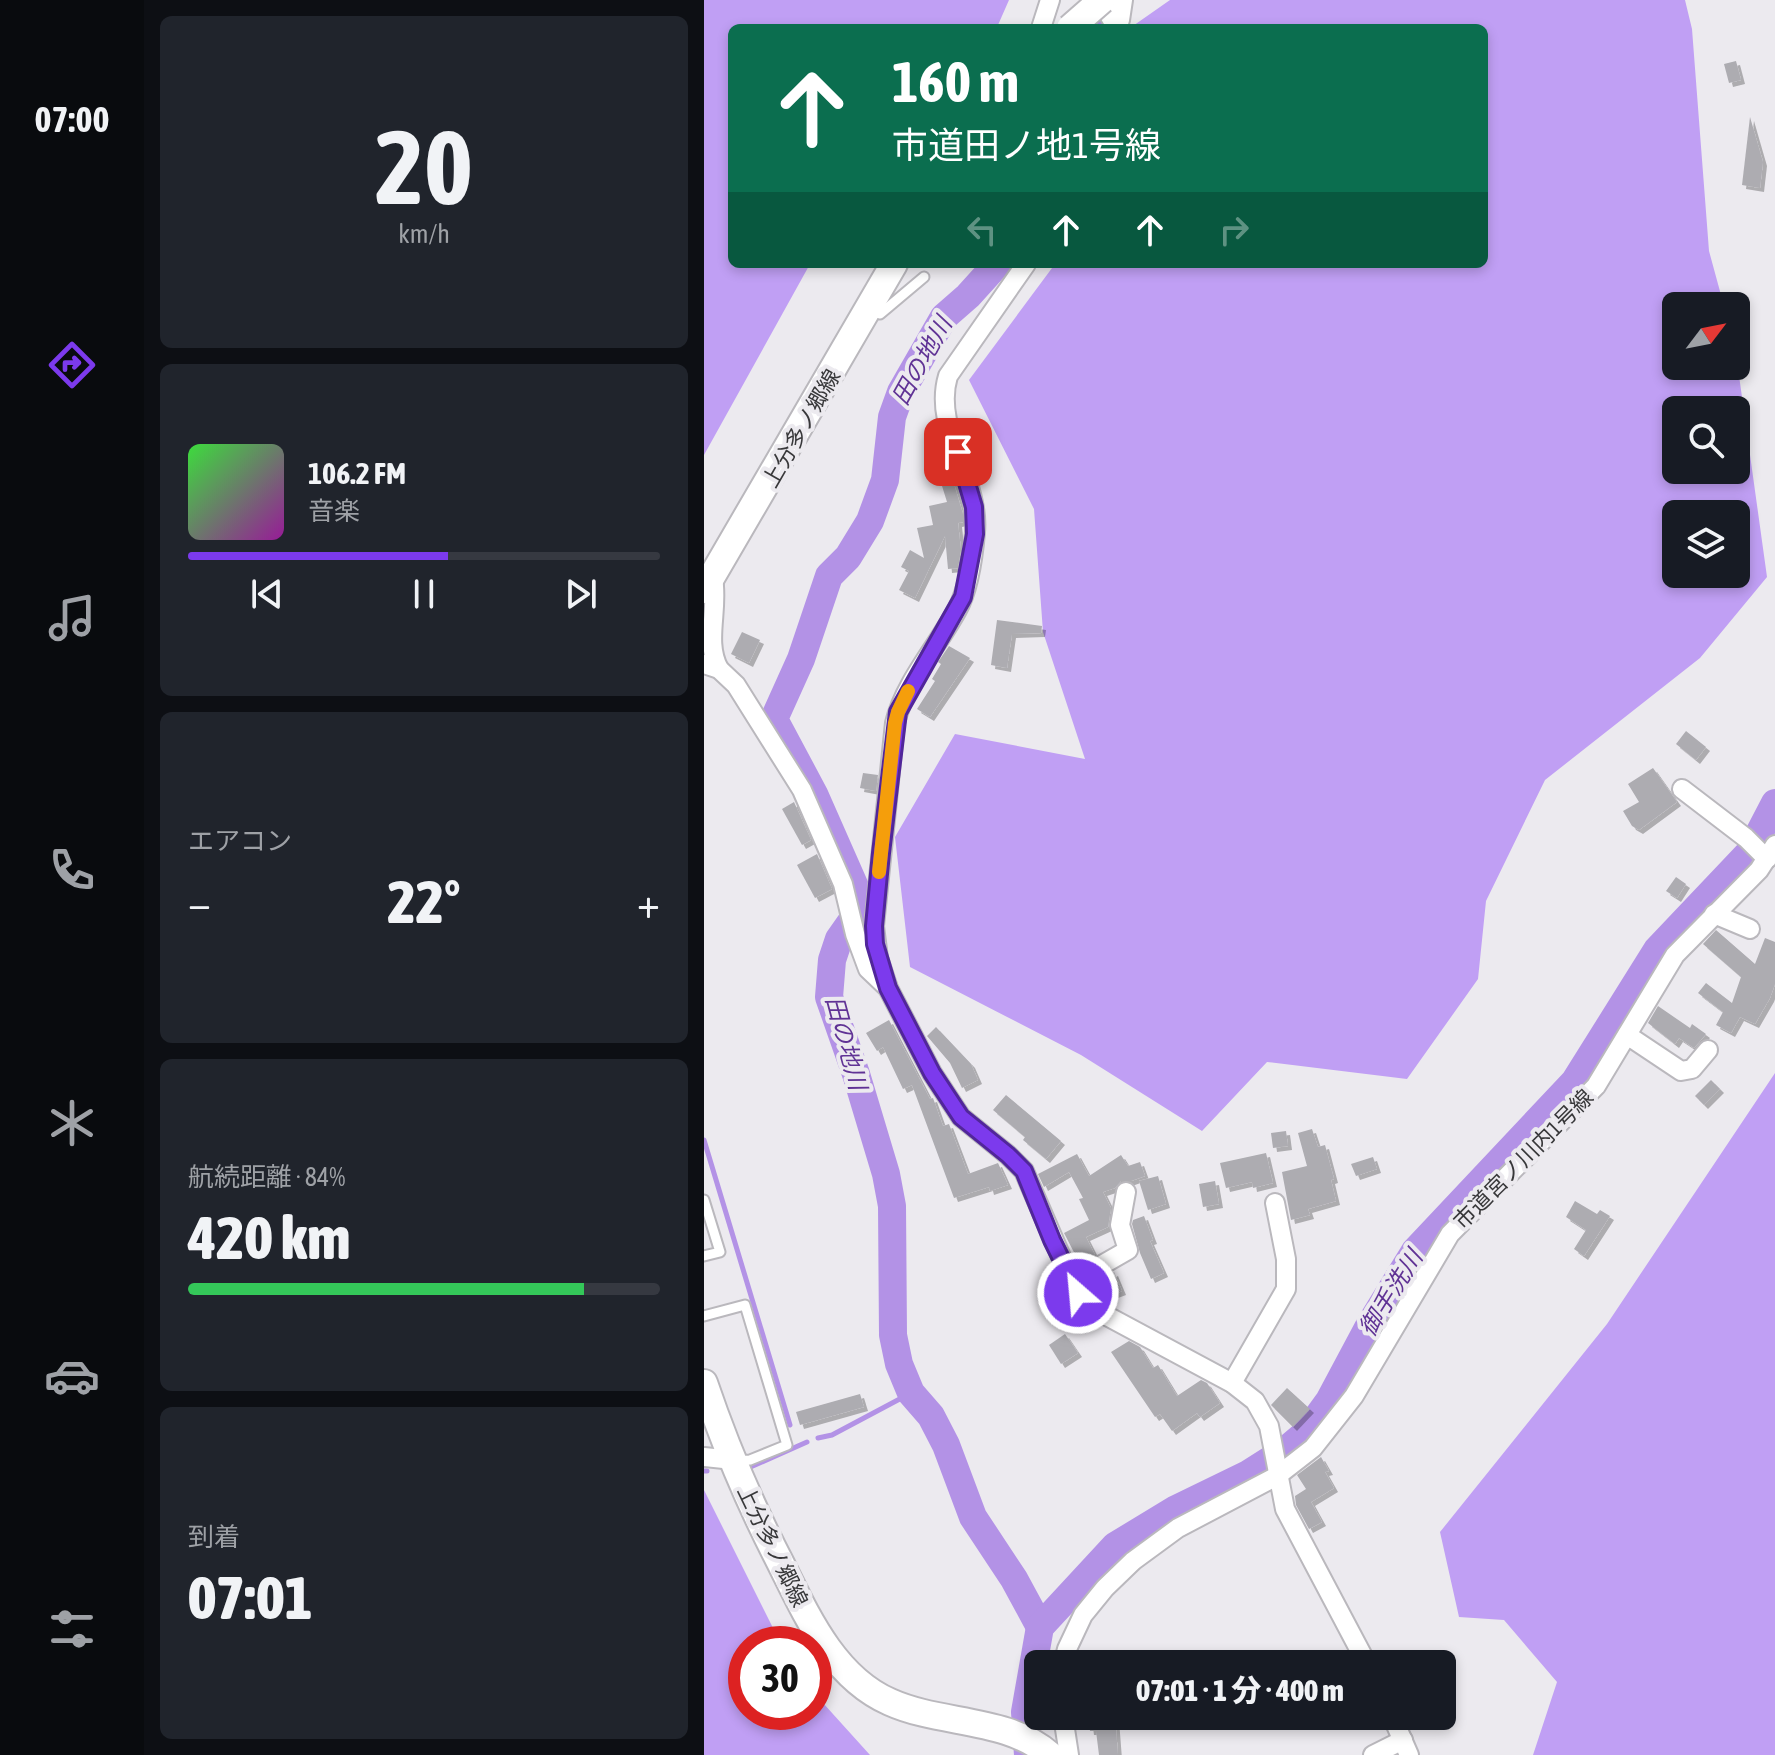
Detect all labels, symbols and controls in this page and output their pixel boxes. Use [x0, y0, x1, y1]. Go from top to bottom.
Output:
text: 160 m [892, 50, 1019, 114]
icon: ahead [760, 56, 864, 160]
text: 07:00 [35, 98, 109, 140]
text: 20 [375, 107, 473, 226]
text: 市道田ノ地1号線 [892, 124, 1161, 166]
icon: left [960, 208, 1004, 252]
icon: ahead [1044, 208, 1088, 252]
icon: ahead [1128, 208, 1172, 252]
icon: right [1212, 208, 1256, 252]
text: km/h [398, 219, 450, 249]
north arrow [1662, 292, 1750, 380]
map controls [1662, 292, 1750, 588]
water label: 田の地川 [886, 310, 958, 409]
icon: directions [44, 337, 100, 393]
street label: 上分多ノ郷線 [757, 364, 845, 492]
button: search [1662, 396, 1750, 484]
pin [924, 418, 992, 486]
icon: arrive [936, 430, 980, 474]
text: 106.2 FM [308, 456, 406, 490]
text: 音楽 [308, 496, 360, 526]
button: layers [1662, 500, 1750, 588]
icon: previous [245, 572, 289, 616]
icon: pause [402, 572, 446, 616]
icon: next [559, 572, 603, 616]
icon: music [44, 590, 100, 646]
text: エアコン [188, 826, 292, 856]
icon: phone [44, 842, 100, 898]
text: 22° [388, 867, 460, 936]
text: − [188, 877, 211, 927]
text: + [637, 877, 660, 927]
water label: 田の地川 [821, 993, 873, 1096]
street label: 市道宮ノ川内1号線 [1448, 1084, 1598, 1234]
icon: climate [44, 1095, 100, 1151]
text: 航続距離 · 84% [188, 1162, 345, 1192]
text: 420 km [188, 1203, 350, 1272]
water label: 御手洗川 [1354, 1242, 1429, 1341]
position arrow [1036, 1251, 1120, 1335]
icon: car [44, 1348, 100, 1404]
street label: 上分多ノ郷線 [732, 1481, 814, 1611]
text: 到着 [188, 1522, 240, 1552]
text: 07:01 [188, 1563, 313, 1632]
icon: filters [44, 1601, 100, 1657]
speed limit sign: 30 [728, 1626, 832, 1730]
text: 07:01 · 1 分 · 400 m [1136, 1673, 1344, 1707]

